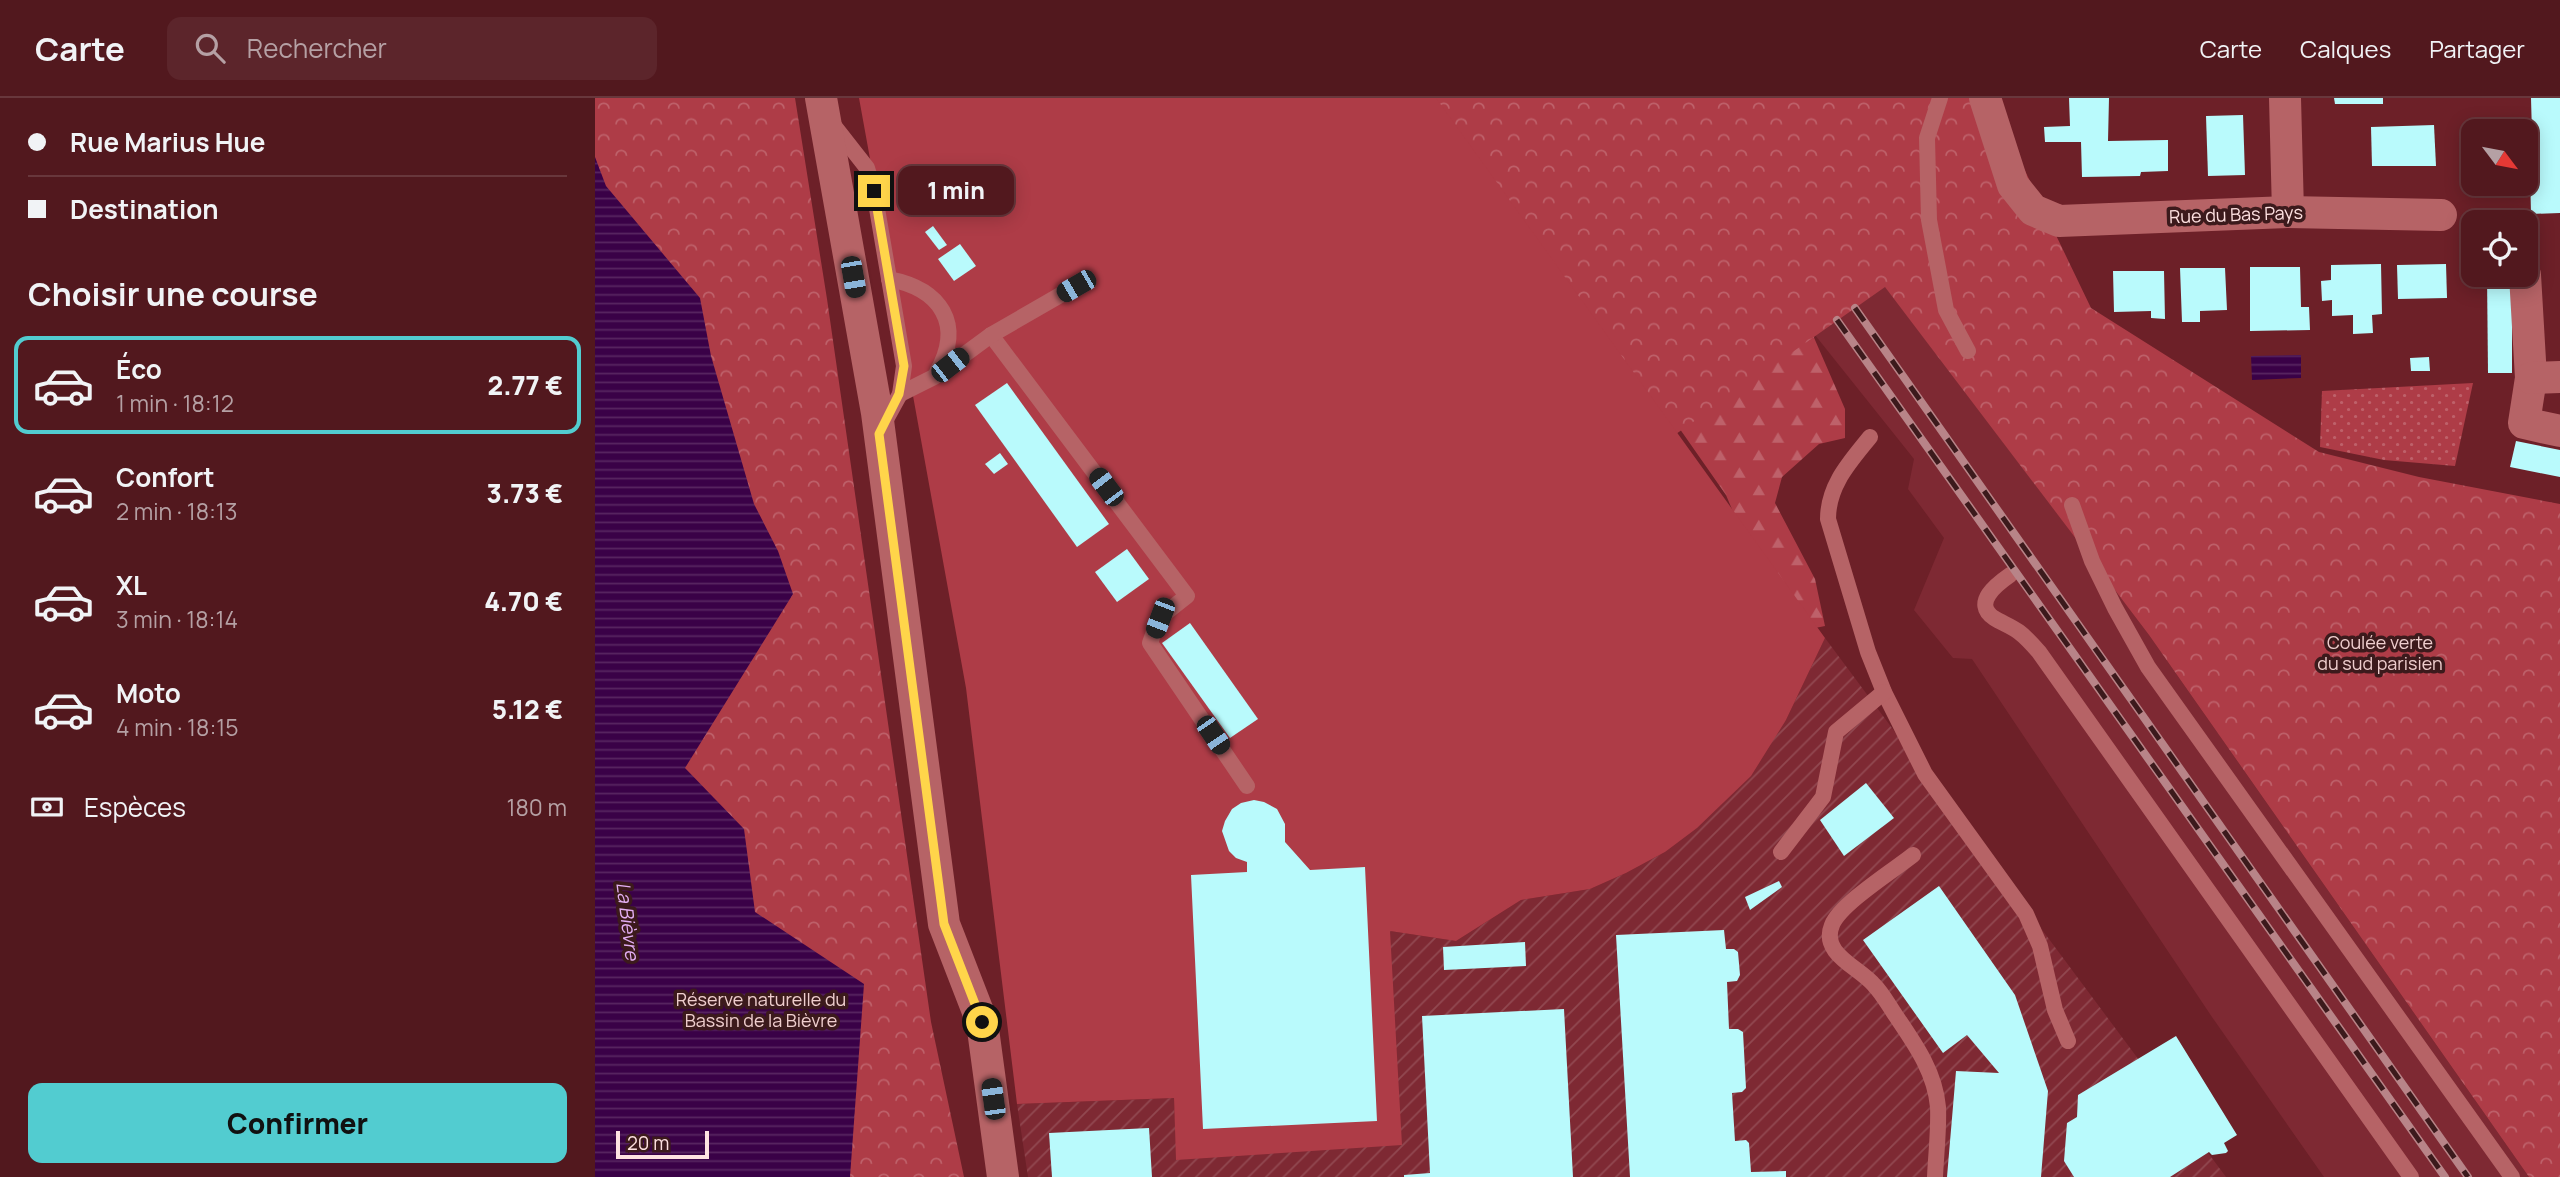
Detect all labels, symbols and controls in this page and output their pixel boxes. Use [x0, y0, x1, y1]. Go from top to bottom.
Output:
search box [167, 17, 657, 80]
text: Carte [35, 26, 125, 71]
icon: search [191, 29, 229, 67]
text: Rechercher [247, 30, 387, 66]
text: Carte [2200, 32, 2262, 65]
text: Calques [2300, 32, 2391, 65]
text: Partager [2429, 32, 2525, 65]
north arrow [2461, 119, 2537, 196]
map controls [2461, 119, 2538, 287]
text: Rue Marius Hue [70, 124, 265, 160]
callout: 1 min [899, 166, 1014, 216]
text: 1 min [927, 174, 985, 206]
route end [858, 175, 890, 207]
text: Destination [70, 191, 219, 227]
street label: Rue du Bas Pays [2169, 200, 2303, 228]
button: locate [2461, 210, 2538, 287]
car [840, 254, 867, 300]
car [1053, 266, 1100, 306]
text: Choisir une course [28, 272, 318, 316]
car [927, 344, 974, 386]
text: Éco [116, 351, 162, 387]
icon: car [32, 354, 95, 417]
text: 2.77 € [487, 367, 563, 403]
text: 1 min · 18:12 [116, 387, 234, 419]
text: Confort [116, 459, 215, 495]
icon: car [32, 462, 95, 525]
car [1085, 464, 1128, 510]
text: 3.73 € [487, 475, 563, 511]
text: 2 min · 18:13 [116, 495, 238, 527]
text: XL [116, 567, 147, 603]
icon: car [32, 570, 95, 633]
text: 4.70 € [484, 583, 563, 619]
car [1143, 595, 1178, 641]
text: 3 min · 18:14 [116, 603, 238, 635]
park label: Coulée verte du sud parisien [2317, 630, 2443, 675]
text: Moto [116, 675, 181, 711]
icon: car [32, 678, 95, 741]
text: 5.12 € [492, 691, 563, 727]
text: 4 min · 18:15 [116, 711, 239, 743]
car [1193, 712, 1234, 758]
icon: cash [28, 788, 66, 826]
text: Espèces [84, 789, 186, 825]
text: 180 m [507, 791, 567, 823]
water label: La Bièvre [610, 881, 646, 963]
park label: Réserve naturelle du Bassin de la Bièvre [676, 987, 846, 1032]
route start [966, 1006, 998, 1038]
car [980, 1077, 1007, 1121]
button: Confirmer [28, 1083, 567, 1163]
scale bar [616, 1128, 709, 1160]
text: 20 m [627, 1130, 669, 1156]

